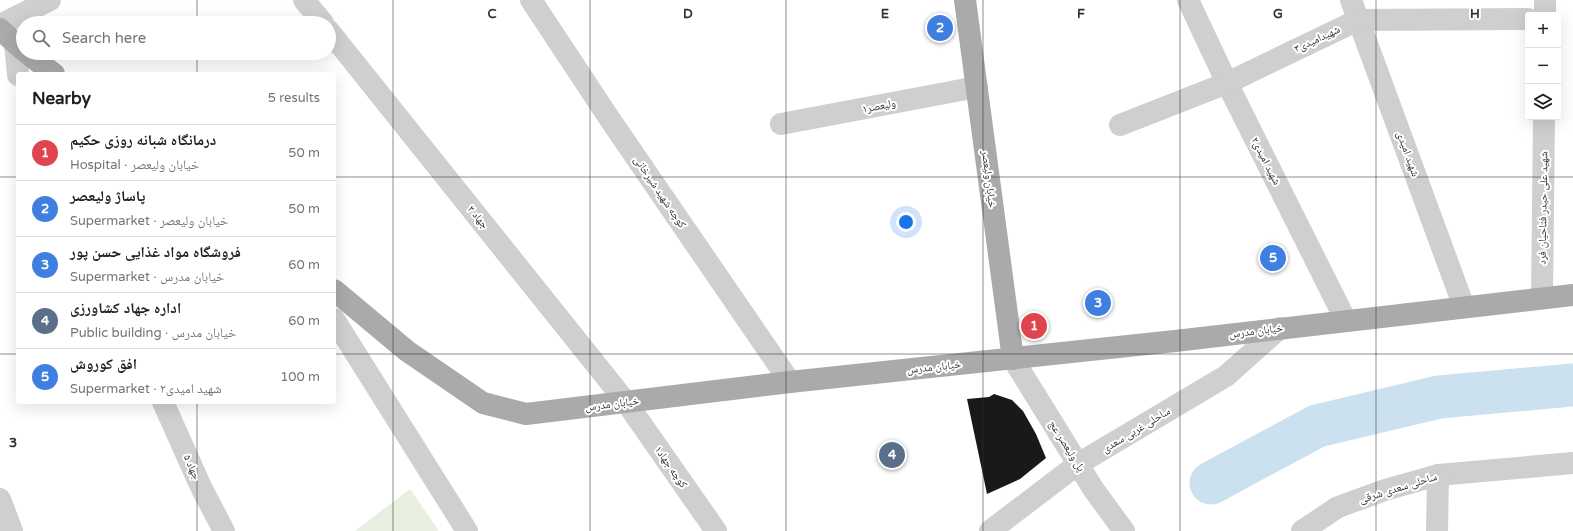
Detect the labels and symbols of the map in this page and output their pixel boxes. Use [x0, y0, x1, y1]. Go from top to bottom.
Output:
text: C [487, 6, 497, 22]
text: D [683, 6, 693, 22]
text: E [881, 6, 889, 22]
text: F [1077, 6, 1085, 22]
text: G [1273, 6, 1283, 22]
text: H [1470, 6, 1480, 22]
pin: 2 [927, 13, 953, 43]
street label: شهیدامیدی۳ [1292, 23, 1342, 55]
street label: ولیعصر۱ [861, 96, 897, 116]
street label: شهید امیدی [1394, 130, 1422, 178]
street label: شهید امیدی۲ [1248, 135, 1284, 187]
street label: خیابان ولیعصر [979, 149, 999, 209]
street label: شهید علی حیدر فتاحیان فرد [1536, 151, 1550, 265]
street label: کوچه شهید شیرخانی [631, 154, 689, 231]
street label: جهاد ۲ [465, 203, 491, 231]
your location [896, 212, 916, 232]
pin: 5 [1260, 243, 1286, 273]
pin: 3 [1085, 288, 1111, 318]
pin: 1 [1021, 311, 1047, 341]
street label: خیابان مدرس [1228, 321, 1284, 341]
street label: خیابان مدرس [906, 358, 962, 376]
street label: خیابان مدرس [584, 394, 640, 414]
street label: ساحلی غربی سعدی [1099, 405, 1173, 455]
street label: پل ولیعصر عج [1046, 418, 1088, 474]
text: 3 [9, 435, 17, 451]
pin: 4 [879, 440, 905, 470]
street label: کوچه جهاد۱ [652, 444, 690, 491]
street label: جهاد ۵ [181, 452, 203, 482]
street label: ساحلی سعدی شرقی [1358, 470, 1438, 506]

